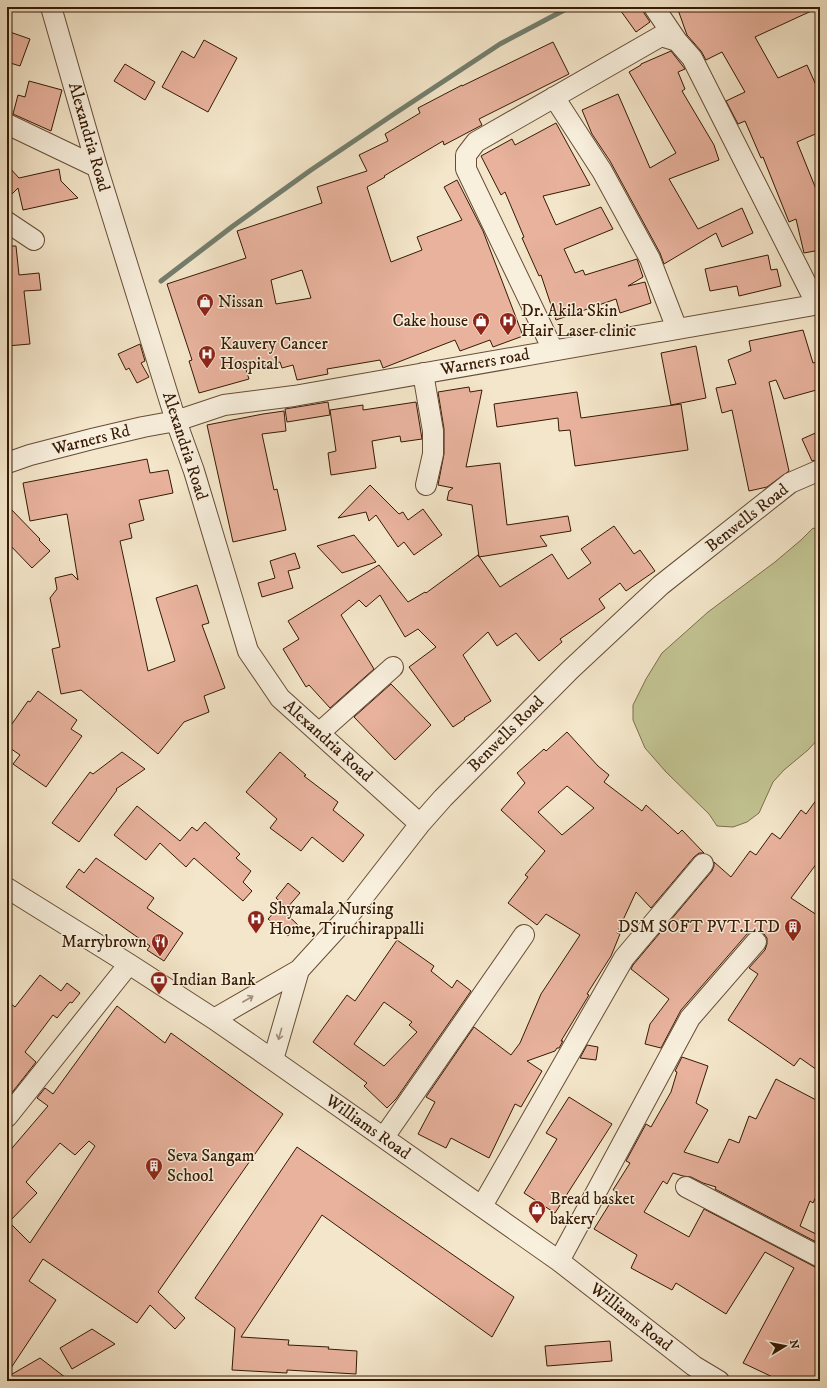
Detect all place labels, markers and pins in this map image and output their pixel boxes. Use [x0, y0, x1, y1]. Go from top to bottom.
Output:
place label: Nissan [218, 291, 263, 313]
shop icon: Nissan [195, 292, 215, 317]
place label: Dr. Akila Skin Hair Laser clinic [521, 300, 636, 342]
place label: Cake house [392, 310, 468, 332]
shop icon: Cake house [471, 311, 491, 336]
hospital icon: Dr. Akila Skin Hair Laser clinic [498, 311, 518, 336]
place label: Kauvery Cancer Hospital [220, 333, 329, 375]
hospital icon: Kauvery Cancer Hospital [197, 344, 217, 369]
place label: Shyamala Nursing Home, Tiruchirappalli [269, 898, 424, 940]
hospital icon: Shyamala Nursing Home, Tiruchirappalli [246, 909, 266, 934]
place label: DSM SOFT PVT.LTD [618, 916, 780, 938]
building icon: DSM SOFT PVT.LTD [783, 917, 803, 942]
place label: Marrybrown [61, 931, 147, 953]
restaurant icon: Marrybrown [150, 932, 170, 957]
place label: Indian Bank [172, 969, 256, 991]
bank icon: Indian Bank [149, 970, 169, 995]
place label: Seva Sangam School [167, 1145, 255, 1187]
building icon: Seva Sangam School [144, 1156, 164, 1181]
place label: Bread basket bakery [550, 1188, 636, 1230]
shop icon: Bread basket bakery [527, 1199, 547, 1224]

